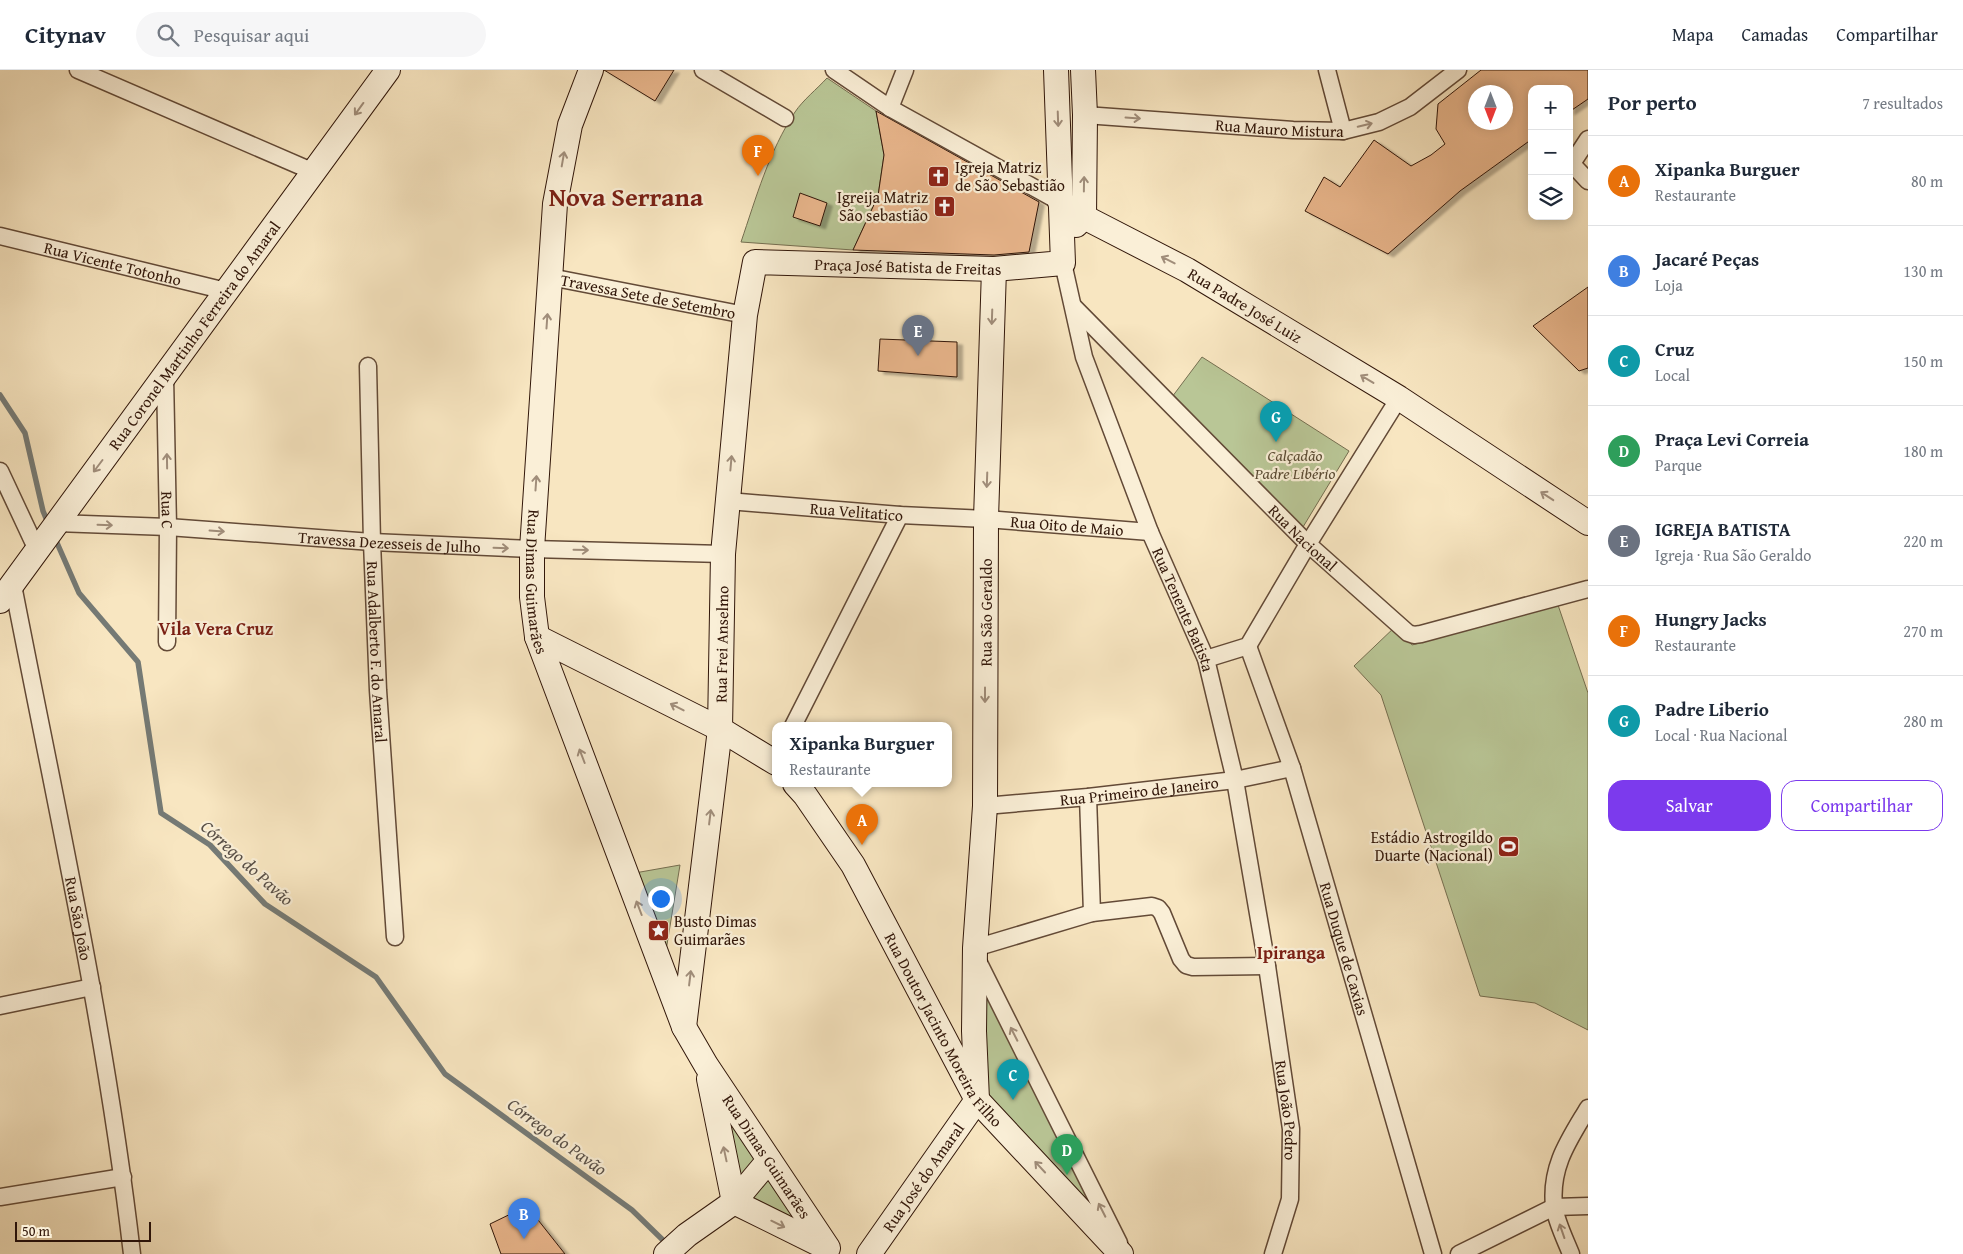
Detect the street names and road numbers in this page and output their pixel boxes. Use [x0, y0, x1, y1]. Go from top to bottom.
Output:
street label: Rua Mauro Mistura [1214, 112, 1344, 143]
street label: Rua Coronel Martinho Ferreira do Amaral [102, 216, 286, 455]
street label: Rua Vicente Totonho [42, 235, 184, 292]
street label: Praça José Batista de Freitas [814, 252, 1002, 281]
street label: Rua Padre José Luiz [1183, 261, 1307, 349]
street label: Travessa Sete de Setembro [559, 267, 738, 325]
street label: Rua C [155, 491, 180, 529]
street label: Rua Velitatico [809, 496, 904, 527]
street label: Rua Nacional [1263, 499, 1343, 577]
street label: Rua Dimas Guimarães [520, 509, 554, 657]
street label: Rua Oito de Maio [1010, 509, 1125, 542]
street label: Travessa Dezesseis de Julho [297, 525, 481, 559]
street label: Rua Tenente Batista [1146, 544, 1221, 674]
street label: Rua São Geraldo [973, 558, 998, 667]
street label: Rua Adalberto F. do Amaral [361, 561, 394, 744]
street label: Rua Frei Anselmo [708, 585, 734, 703]
street label: Rua Primeiro de Janeiro [1059, 770, 1220, 811]
street label: Rua São João [59, 875, 99, 963]
street label: Rua Duque de Caxias [1314, 879, 1375, 1018]
street label: Rua Doutor Jacinto Moreira Filho [879, 928, 1008, 1132]
street label: Rua João Pedro [1269, 1059, 1303, 1160]
street label: Rua Dimas Guimarães [717, 1090, 817, 1223]
street label: Rua José do Amaral [876, 1117, 970, 1237]

